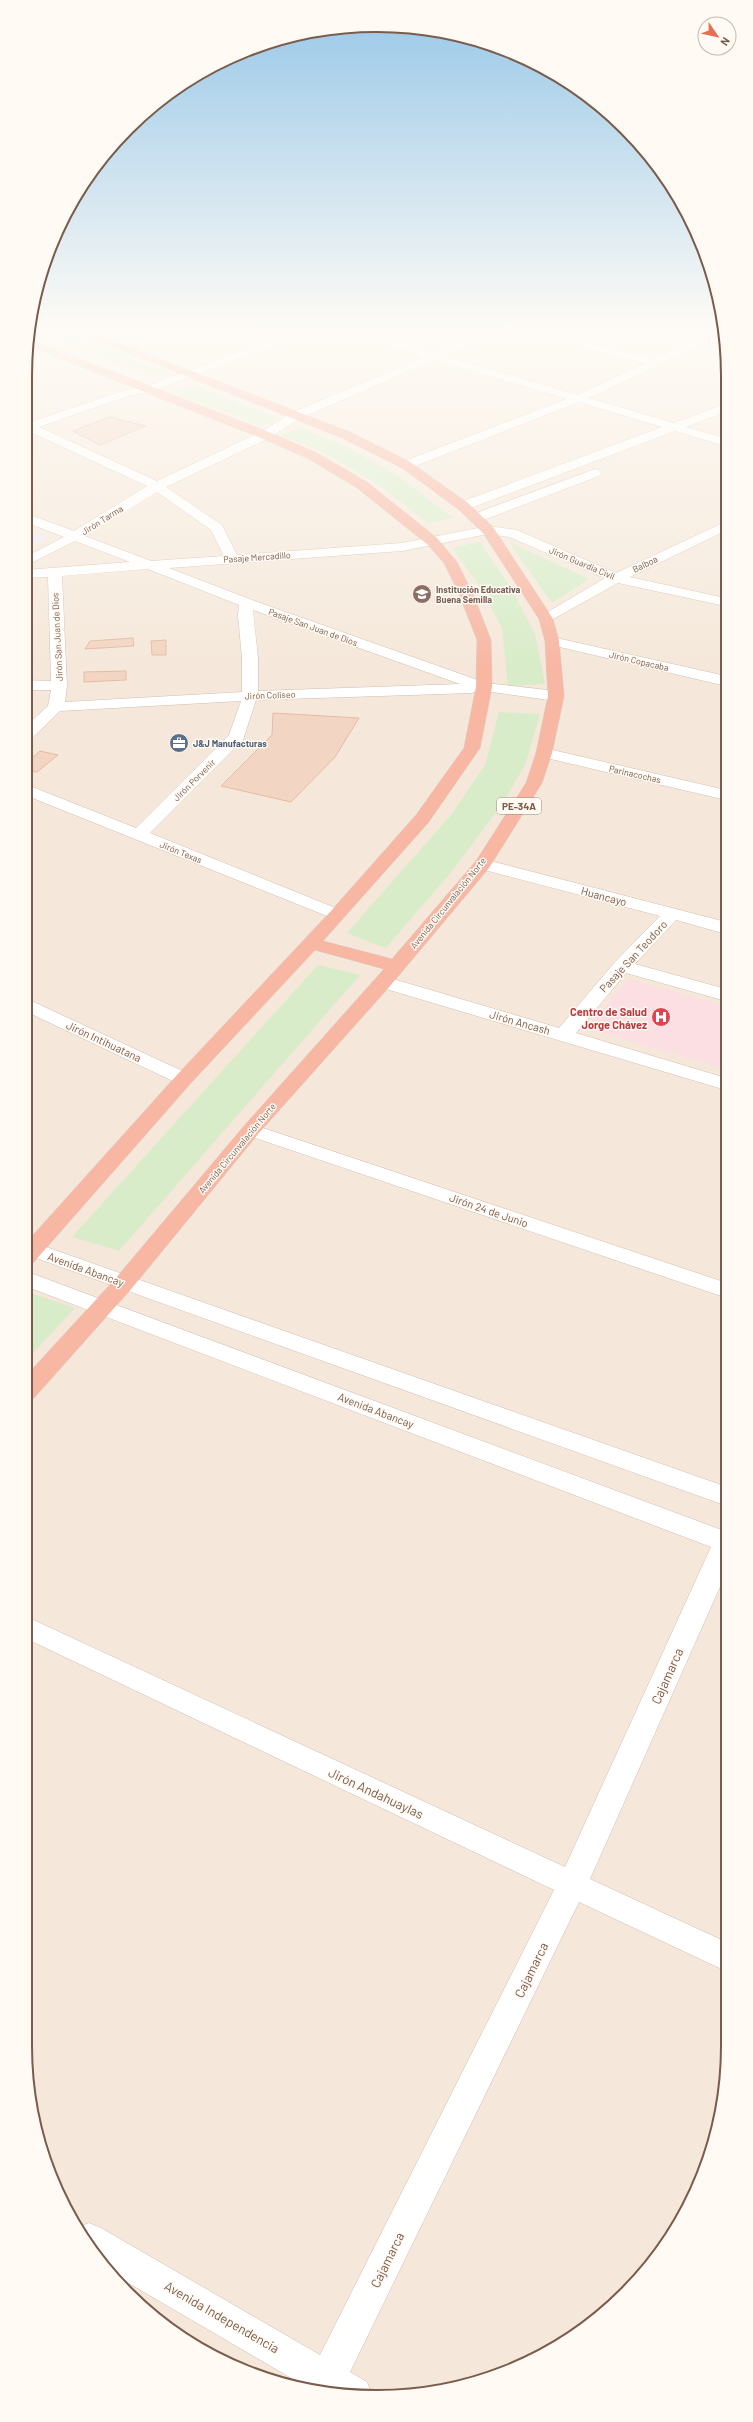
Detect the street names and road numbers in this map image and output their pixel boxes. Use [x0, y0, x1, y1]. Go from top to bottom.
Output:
street label: Jirón Tarma [79, 503, 125, 537]
street label: Jirón Guardia Civil [547, 544, 617, 582]
street label: Pasaje Mercadillo [223, 549, 291, 565]
street label: Balboa [631, 553, 659, 575]
street label: Jirón San Juan de Dios [49, 592, 65, 682]
street label: Pasaje San Juan de Dios [267, 606, 359, 648]
street label: Jirón Copacaba [608, 649, 670, 673]
street label: Jirón Coliseo [244, 689, 296, 701]
street label: Jirón Porvenir [171, 756, 218, 803]
street label: Parinacochas [608, 763, 662, 785]
road number: PE-34A [497, 798, 541, 814]
street label: Jirón Texas [158, 839, 204, 865]
street label: Avenida Circunvalación Norte [408, 855, 488, 951]
street label: Huancayo [580, 884, 628, 908]
street label: Pasaje San Teodoro [596, 917, 670, 995]
street label: Jirón Ancash [488, 1007, 552, 1037]
street label: Jirón Intihuatana [64, 1018, 144, 1064]
street label: Avenida Circunvalación Norte [196, 1101, 278, 1195]
street label: Jirón 24 de Junio [448, 1190, 530, 1230]
street label: Avenida Abancay [46, 1249, 126, 1289]
street label: Avenida Abancay [336, 1390, 416, 1430]
street label: Cajamarca [648, 1645, 686, 1707]
street label: Jirón Andahuaylas [326, 1764, 426, 1822]
street label: Cajamarca [511, 1940, 551, 2000]
street label: Cajamarca [367, 2230, 407, 2290]
street label: Avenida Independencia [162, 2278, 282, 2356]

